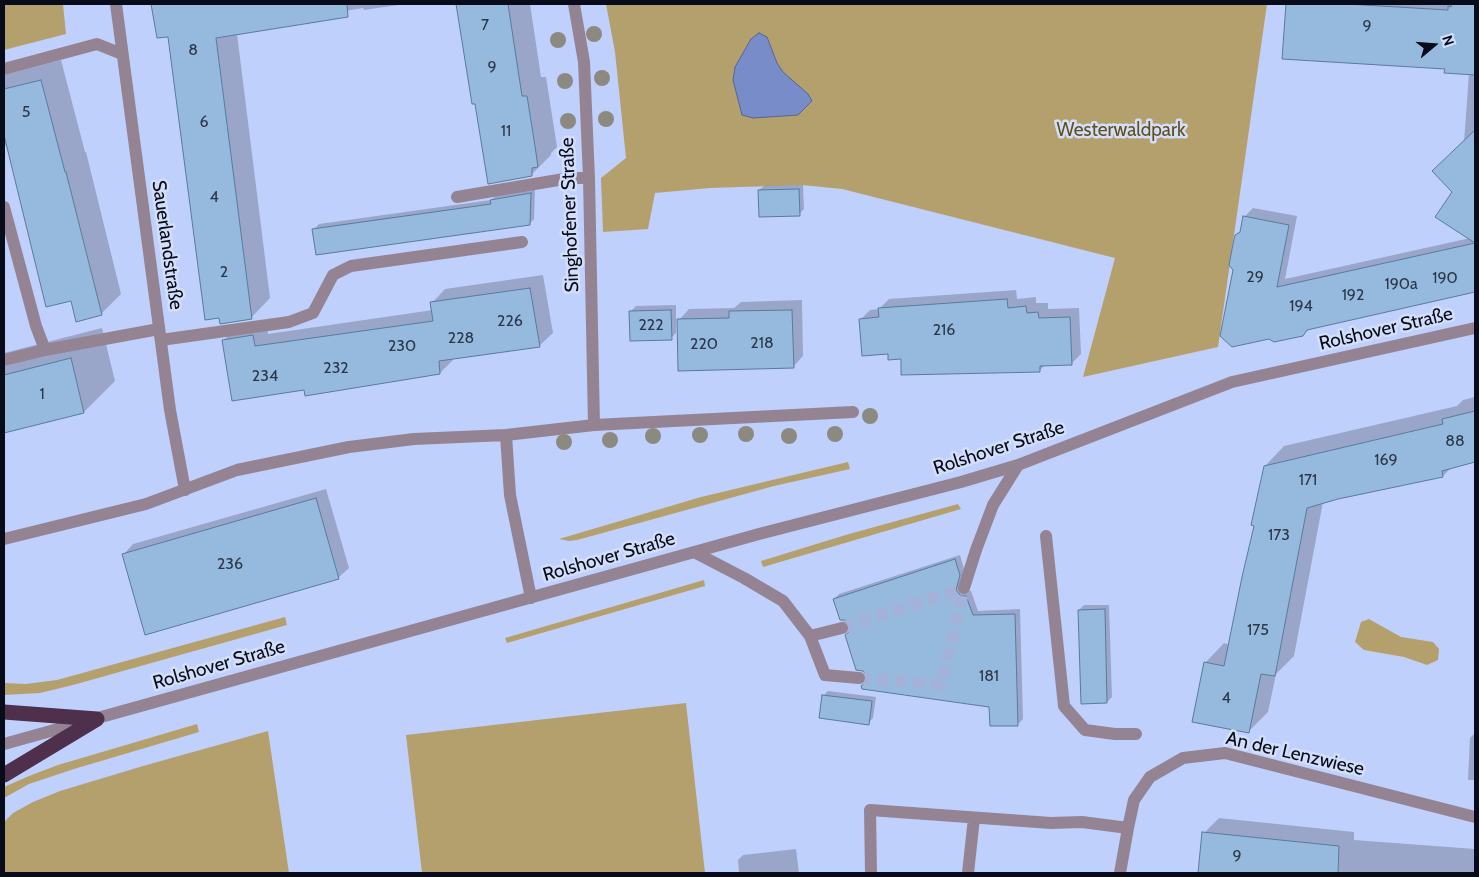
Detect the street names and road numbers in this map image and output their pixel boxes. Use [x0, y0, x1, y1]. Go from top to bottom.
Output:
street label: Singhofener Straße [556, 137, 584, 293]
street label: Sauerlandstraße [147, 179, 187, 311]
street label: Rolshover Straße [1317, 303, 1455, 355]
street label: Rolshover Straße [931, 416, 1067, 480]
street label: Rolshover Straße [540, 527, 678, 587]
street label: Rolshover Straße [150, 635, 288, 695]
street label: An der Lenzwiese [1224, 727, 1366, 781]

